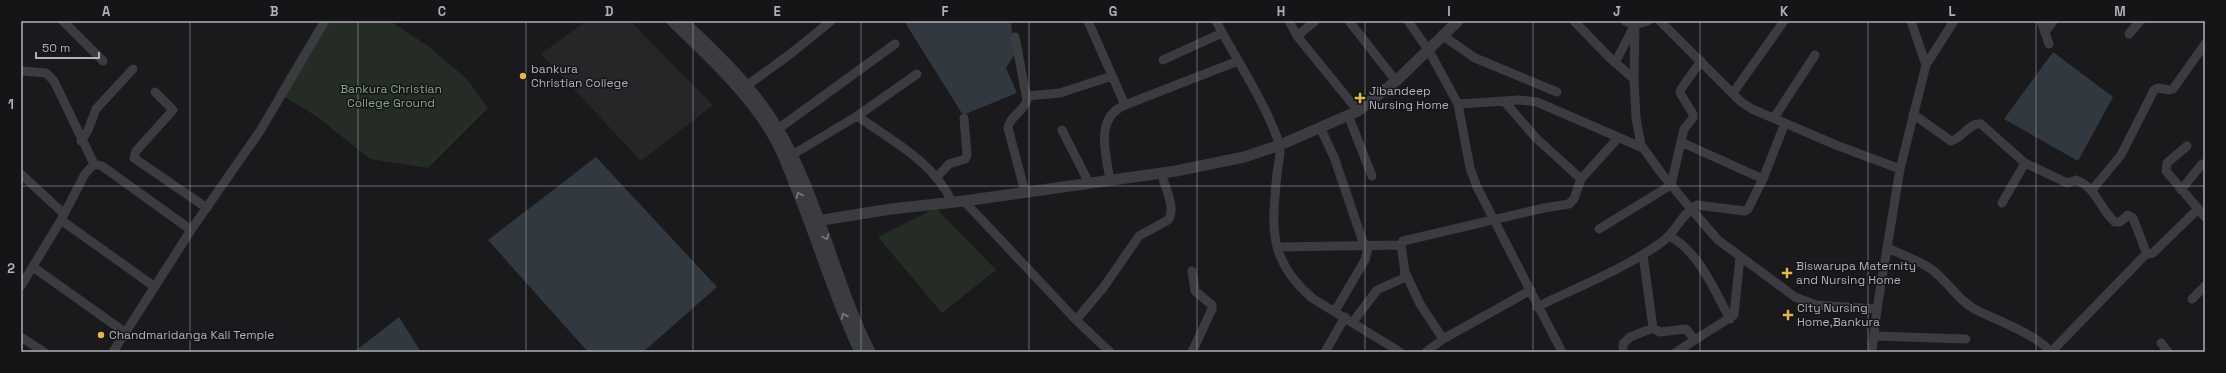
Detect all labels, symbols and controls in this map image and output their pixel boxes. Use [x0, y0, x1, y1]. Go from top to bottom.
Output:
text: A [102, 3, 111, 20]
text: B [270, 3, 279, 20]
text: C [438, 3, 446, 20]
text: D [605, 3, 614, 20]
text: E [773, 3, 781, 20]
text: F [942, 3, 949, 20]
text: G [1109, 3, 1117, 20]
text: H [1277, 3, 1285, 20]
text: I [1447, 3, 1451, 20]
text: J [1613, 3, 1621, 20]
text: K [1780, 3, 1789, 20]
text: L [1948, 3, 1956, 20]
text: M [2114, 3, 2126, 20]
scale bar [36, 34, 99, 60]
text: 50 m [42, 40, 70, 56]
place label: bankura Christian College [531, 61, 628, 91]
marker: bankura Christian College [518, 71, 528, 81]
park label: Bankura Christian College Ground [340, 81, 442, 111]
place label: Jibandeep Nursing Home [1369, 83, 1449, 113]
marker: Jibandeep Nursing Home [1354, 92, 1366, 104]
text: 1 [8, 96, 14, 113]
one-way arrow [796, 191, 804, 199]
one-way arrow [822, 234, 830, 241]
place label: Biswarupa Maternity and Nursing Home [1796, 258, 1916, 288]
text: 2 [7, 260, 15, 277]
marker: Biswarupa Maternity and Nursing Home [1781, 267, 1793, 279]
place label: City Nursing Home,Bankura [1797, 300, 1880, 330]
marker: City Nursing Home,Bankura [1782, 309, 1794, 321]
one-way arrow [841, 313, 849, 320]
place label: Chandmaridanga Kali Temple [109, 327, 274, 343]
marker: Chandmaridanga Kali Temple [96, 330, 106, 340]

